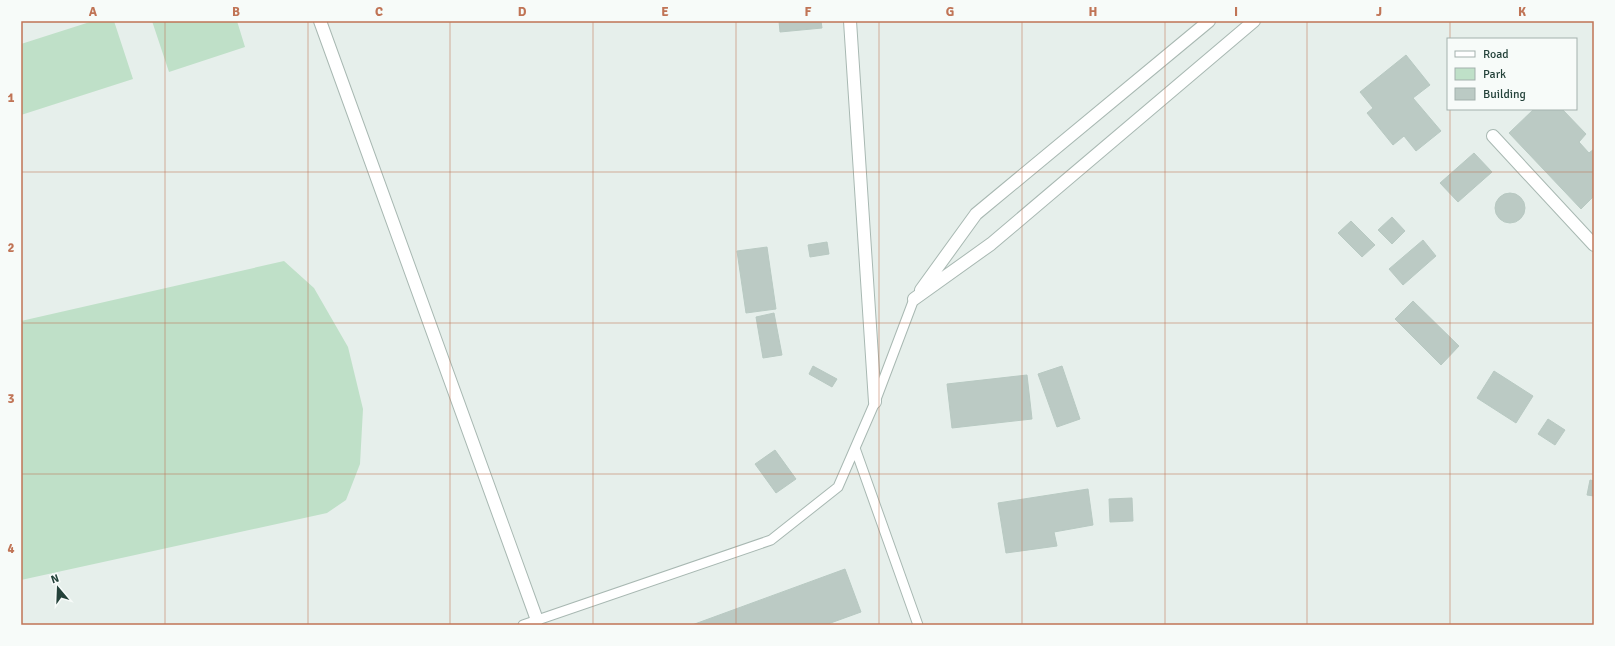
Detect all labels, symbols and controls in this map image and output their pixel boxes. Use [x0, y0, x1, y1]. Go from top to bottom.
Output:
text: A [89, 4, 98, 20]
text: B [232, 4, 240, 20]
text: C [375, 4, 383, 20]
text: D [518, 4, 527, 20]
text: E [661, 4, 669, 20]
text: F [805, 4, 812, 20]
text: G [946, 4, 954, 20]
text: H [1089, 4, 1097, 20]
text: I [1234, 4, 1238, 20]
text: J [1376, 4, 1382, 20]
text: K [1518, 4, 1526, 20]
legend [1447, 38, 1577, 110]
text: Road [1483, 47, 1509, 62]
text: Park [1483, 67, 1506, 82]
text: Building [1483, 87, 1526, 102]
text: 1 [7, 90, 15, 106]
text: 2 [7, 240, 15, 256]
text: 3 [7, 391, 15, 407]
text: 4 [7, 541, 15, 557]
north arrow [38, 568, 78, 608]
text: N [49, 572, 61, 586]

